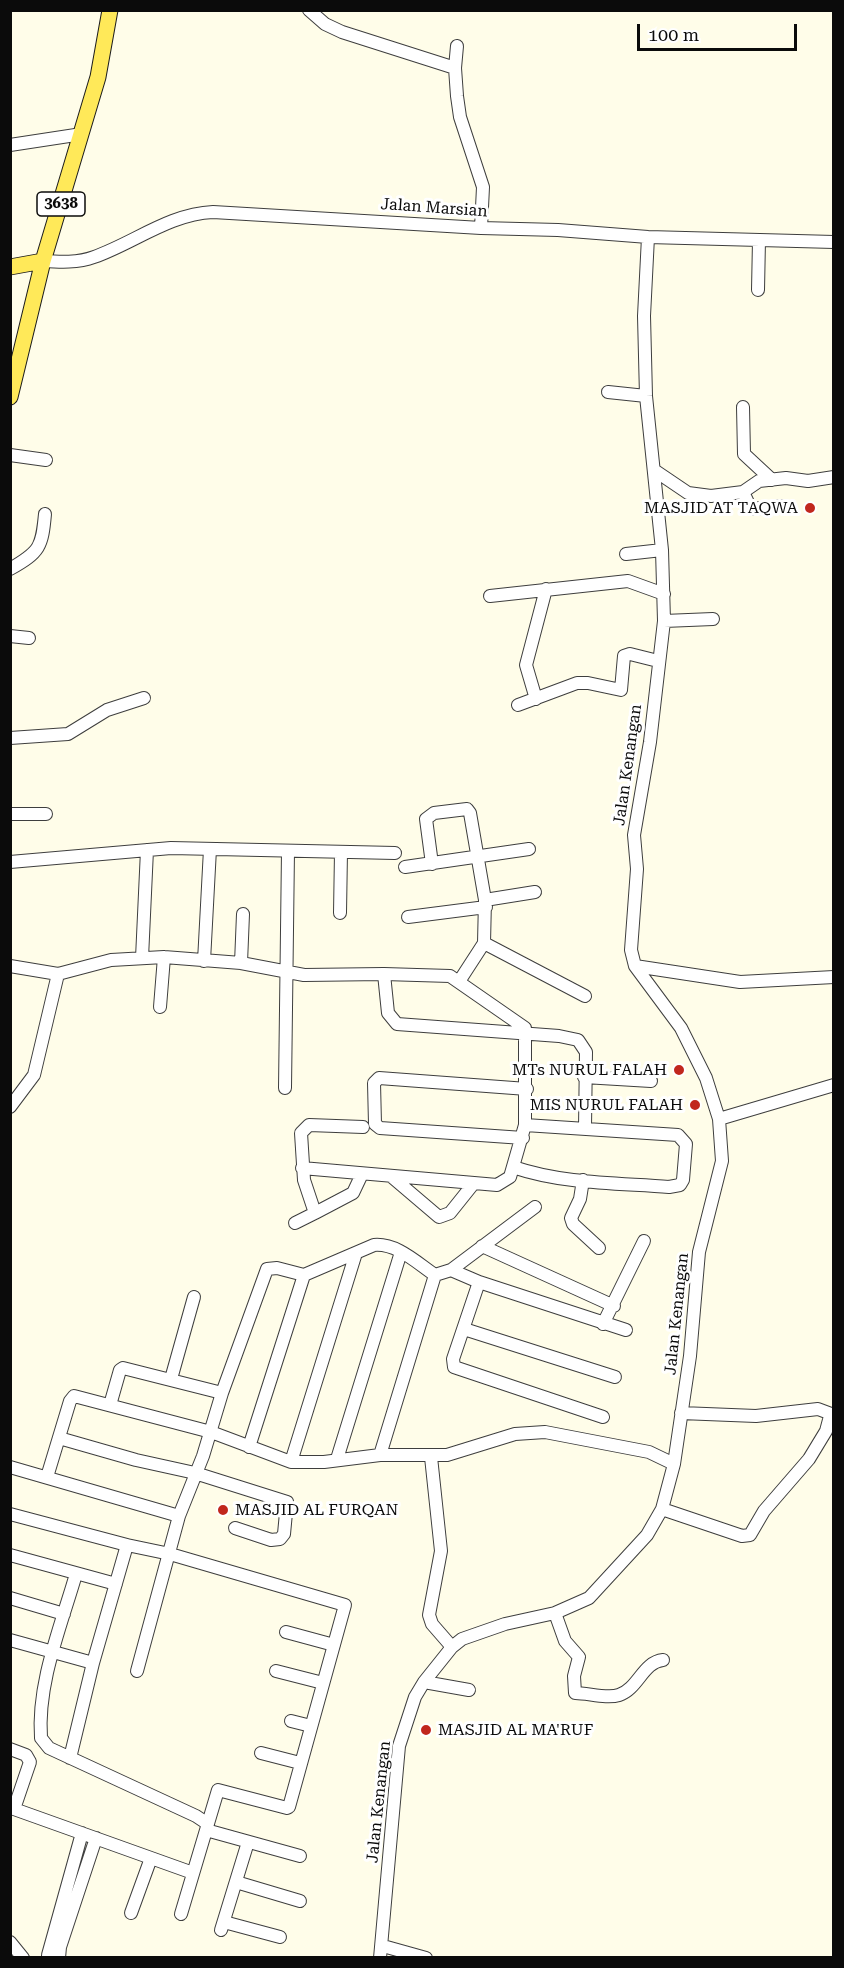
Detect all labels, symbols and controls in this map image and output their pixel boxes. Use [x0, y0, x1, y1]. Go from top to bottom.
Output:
scale bar [640, 12, 800, 50]
text: 100 m [648, 24, 699, 45]
road number: 3638 [37, 192, 85, 216]
street label: Jalan Marsian [380, 195, 488, 221]
place label: MASJID AT TAQWA [644, 498, 798, 518]
marker: MASJID AT TAQWA [803, 501, 817, 515]
street label: Jalan Kenangan [610, 703, 646, 827]
place label: MTs NURUL FALAH [512, 1060, 667, 1080]
marker: MTs NURUL FALAH [672, 1063, 686, 1077]
place label: MIS NURUL FALAH [530, 1095, 683, 1115]
marker: MIS NURUL FALAH [688, 1098, 702, 1112]
street label: Jalan Kenangan [661, 1252, 693, 1376]
place label: MASJID AL FURQAN [235, 1500, 398, 1520]
marker: MASJID AL FURQAN [216, 1503, 230, 1517]
place label: MASJID AL MA'RUF [438, 1720, 593, 1740]
marker: MASJID AL MA'RUF [419, 1723, 433, 1737]
street label: Jalan Kenangan [363, 1740, 395, 1864]

